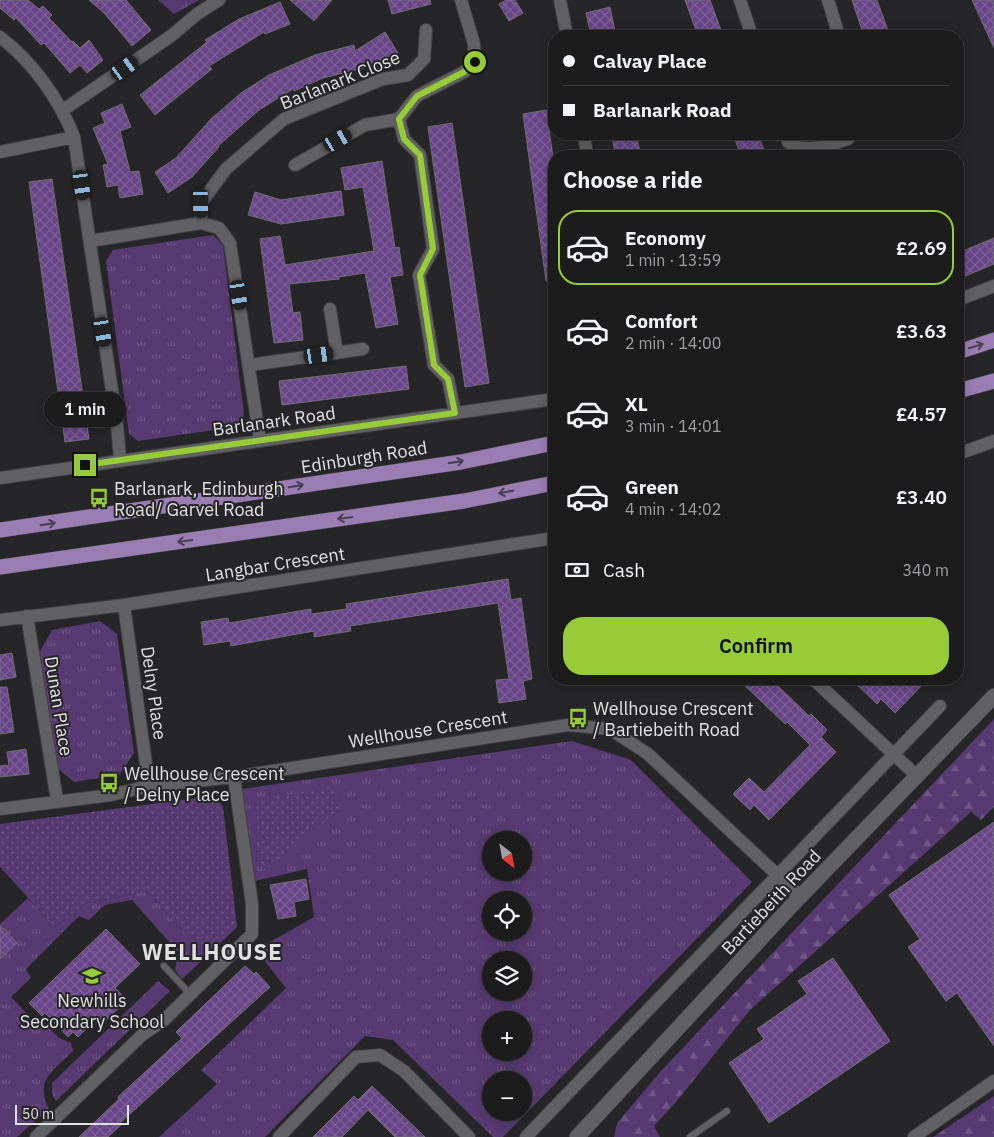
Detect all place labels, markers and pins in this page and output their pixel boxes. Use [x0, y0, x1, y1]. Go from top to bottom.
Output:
place label: Barlanark, Edinburgh Road/ Garvel Road [114, 477, 284, 521]
bus stop icon: Barlanark, Edinburgh Road/ Garvel Road [88, 487, 110, 509]
place label: Wellhouse Crescent / Bartiebeith Road [593, 697, 754, 741]
bus stop icon: Wellhouse Crescent / Bartiebeith Road [567, 707, 589, 729]
place label: Wellhouse Crescent / Delny Place [124, 762, 285, 806]
bus stop icon: Wellhouse Crescent / Delny Place [98, 772, 120, 794]
school or university icon: Newhills Secondary School [81, 965, 103, 987]
place label: Newhills Secondary School [20, 989, 164, 1033]

